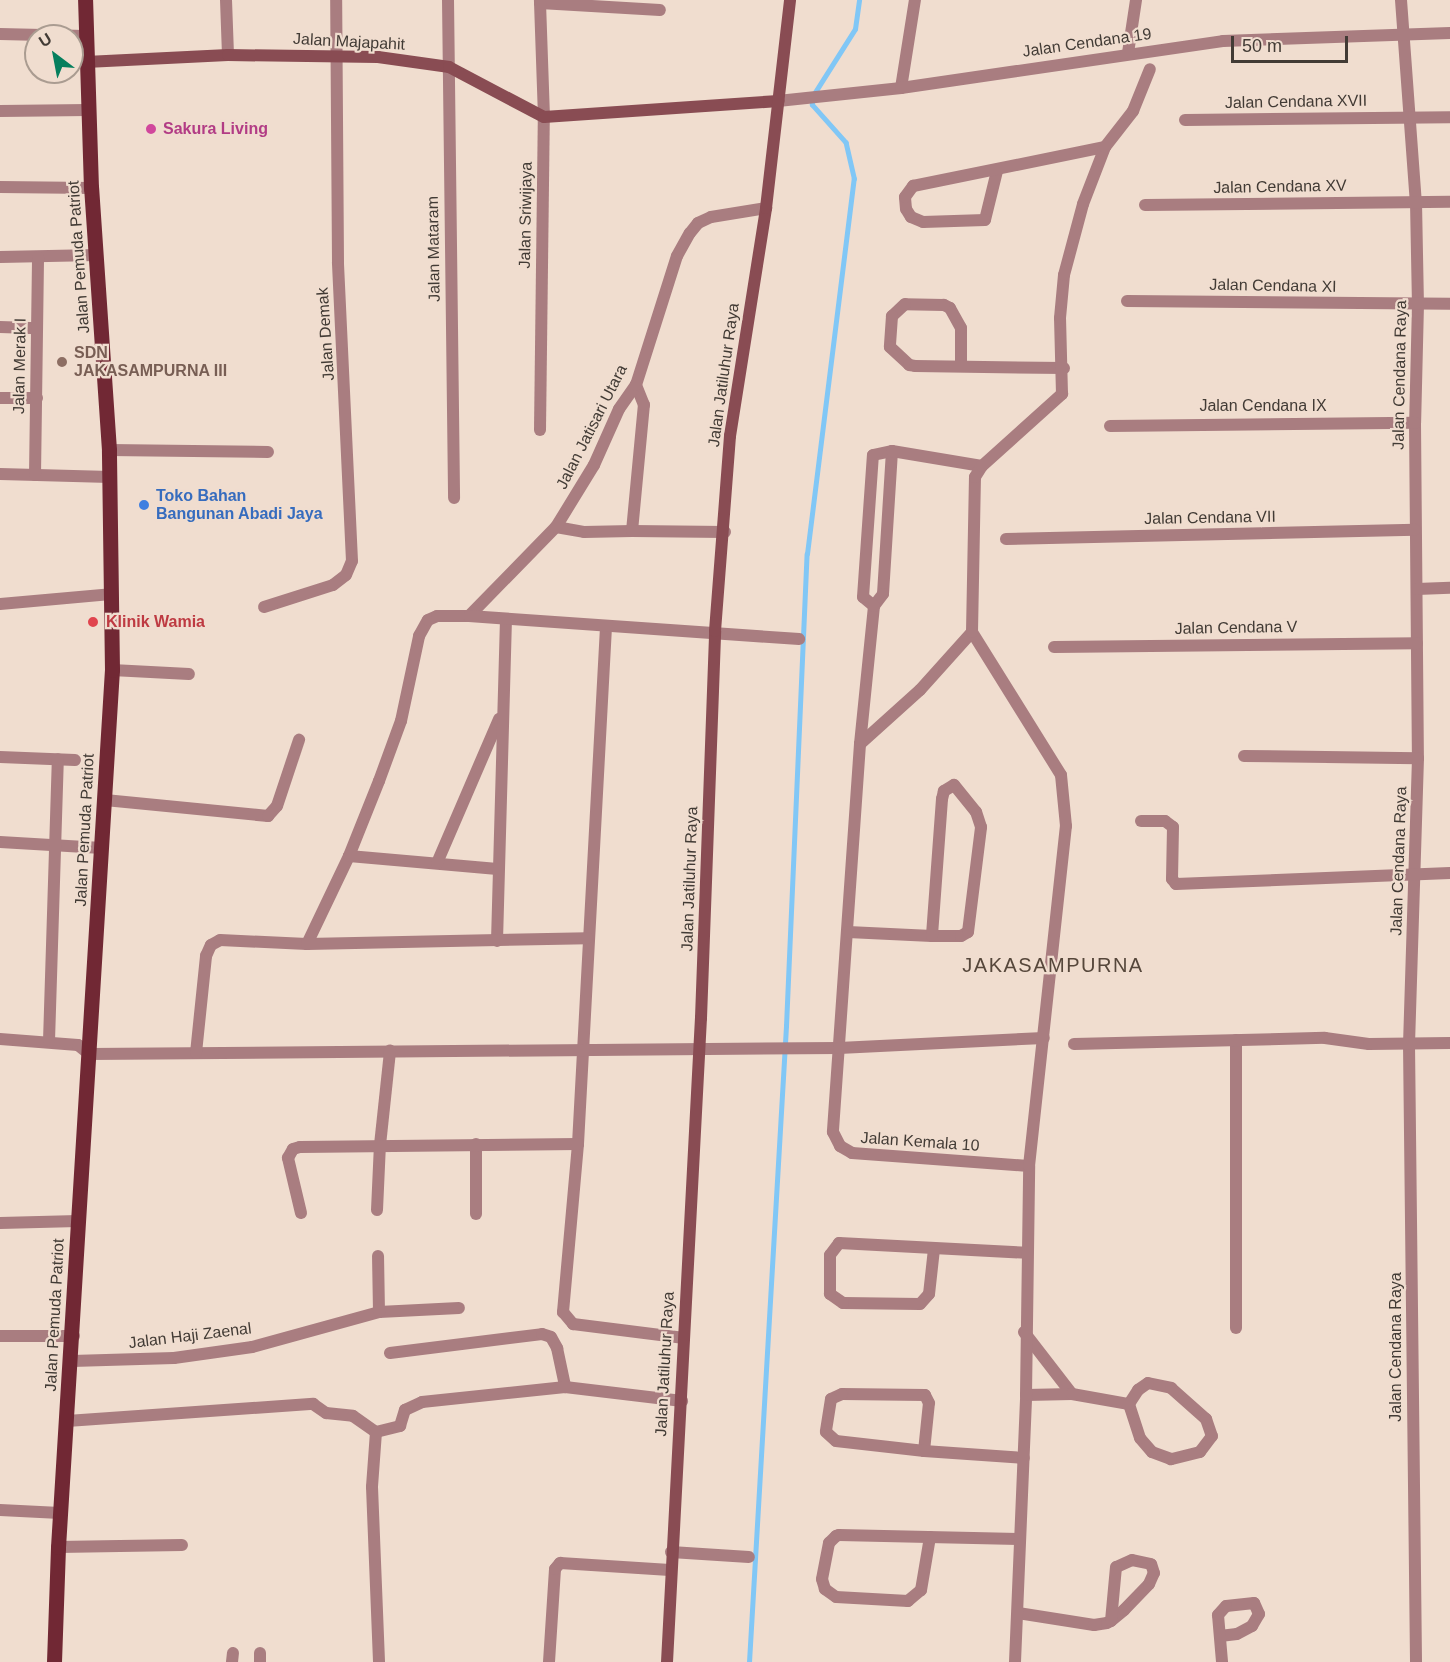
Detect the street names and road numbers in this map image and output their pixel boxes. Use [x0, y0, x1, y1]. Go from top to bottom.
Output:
street label: Jalan Cendana 19 [1021, 24, 1153, 62]
street label: Jalan Majapahit [293, 29, 405, 55]
street label: Jalan Cendana XVII [1225, 91, 1367, 113]
street label: Jalan Sriwijaya [515, 161, 537, 269]
street label: Jalan Cendana XV [1213, 176, 1347, 198]
street label: Jalan Pemuda Patriot [64, 180, 94, 334]
street label: Jalan Mataram [423, 196, 445, 302]
street label: Jalan Cendana XI [1209, 275, 1337, 297]
street label: Jalan Demak [313, 287, 339, 381]
street label: Jalan Cendana Raya [1389, 300, 1411, 450]
street label: Jalan Jatiluhur Raya [704, 302, 744, 448]
street label: Jalan Merak I [10, 318, 30, 414]
street label: Jalan Jatisari Utara [552, 362, 632, 492]
street label: Jalan Cendana IX [1199, 396, 1327, 416]
street label: Jalan Cendana VII [1144, 507, 1276, 529]
street label: Jalan Cendana V [1174, 617, 1298, 639]
street label: Jalan Pemuda Patriot [71, 753, 99, 907]
street label: Jalan Cendana Raya [1387, 786, 1411, 936]
street label: Jalan Jatiluhur Raya [678, 806, 702, 952]
street label: Jalan Kemala 10 [860, 1128, 980, 1156]
street label: Jalan Pemuda Patriot [41, 1238, 69, 1392]
street label: Jalan Cendana Raya [1386, 1272, 1406, 1422]
street label: Jalan Jatiluhur Raya [652, 1291, 678, 1437]
street label: Jalan Haji Zaenal [127, 1319, 253, 1353]

